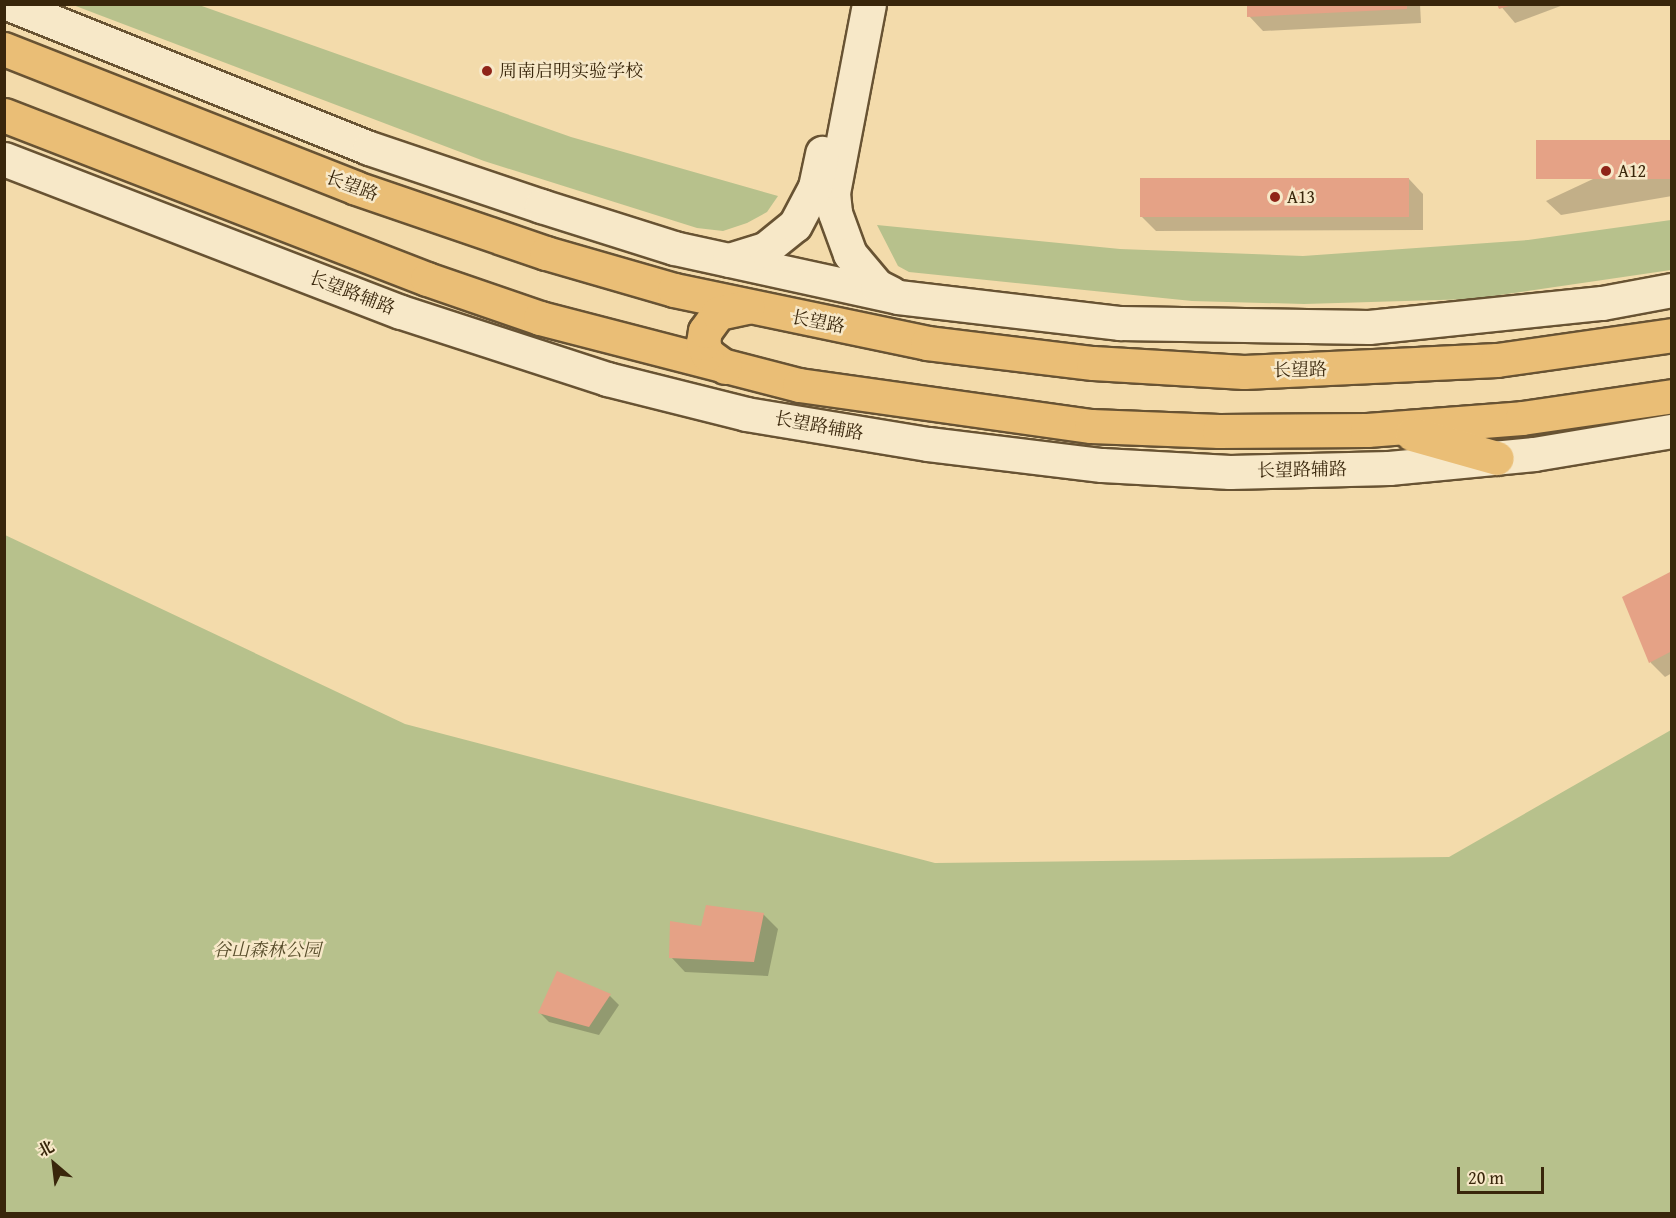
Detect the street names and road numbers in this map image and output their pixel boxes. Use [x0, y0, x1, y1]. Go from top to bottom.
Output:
street label: 长望路 [323, 167, 381, 205]
street label: 长望路辅路 [306, 267, 398, 319]
street label: 长望路 [789, 306, 847, 338]
street label: 长望路 [1273, 359, 1327, 381]
street label: 长望路辅路 [773, 408, 865, 444]
street label: 长望路辅路 [1257, 458, 1347, 482]

